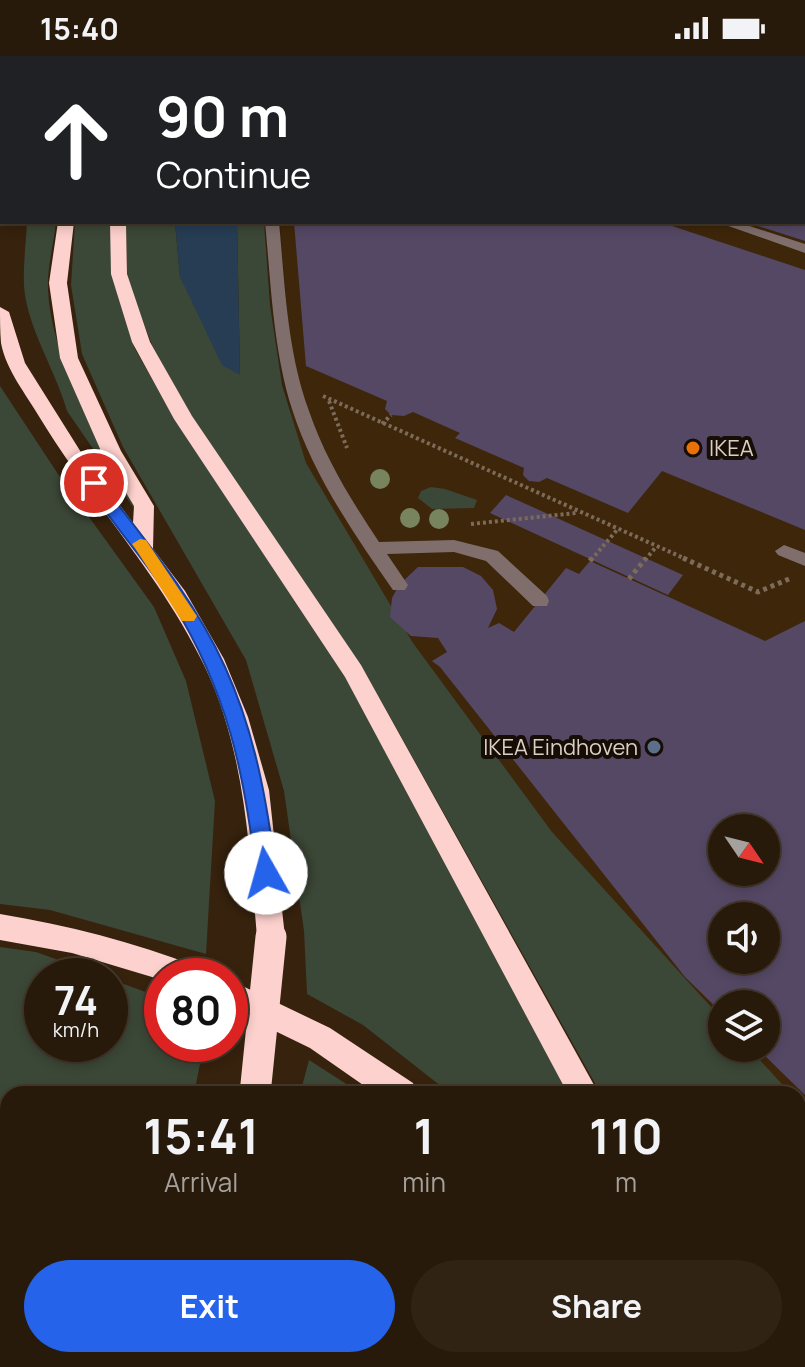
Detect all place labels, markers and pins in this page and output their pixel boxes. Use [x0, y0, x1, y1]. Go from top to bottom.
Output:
place label: IKEA [709, 433, 754, 463]
marker: IKEA [684, 439, 702, 457]
pin [60, 449, 128, 517]
place label: IKEA Eindhoven [483, 732, 638, 762]
marker: IKEA Eindhoven [645, 738, 663, 756]

